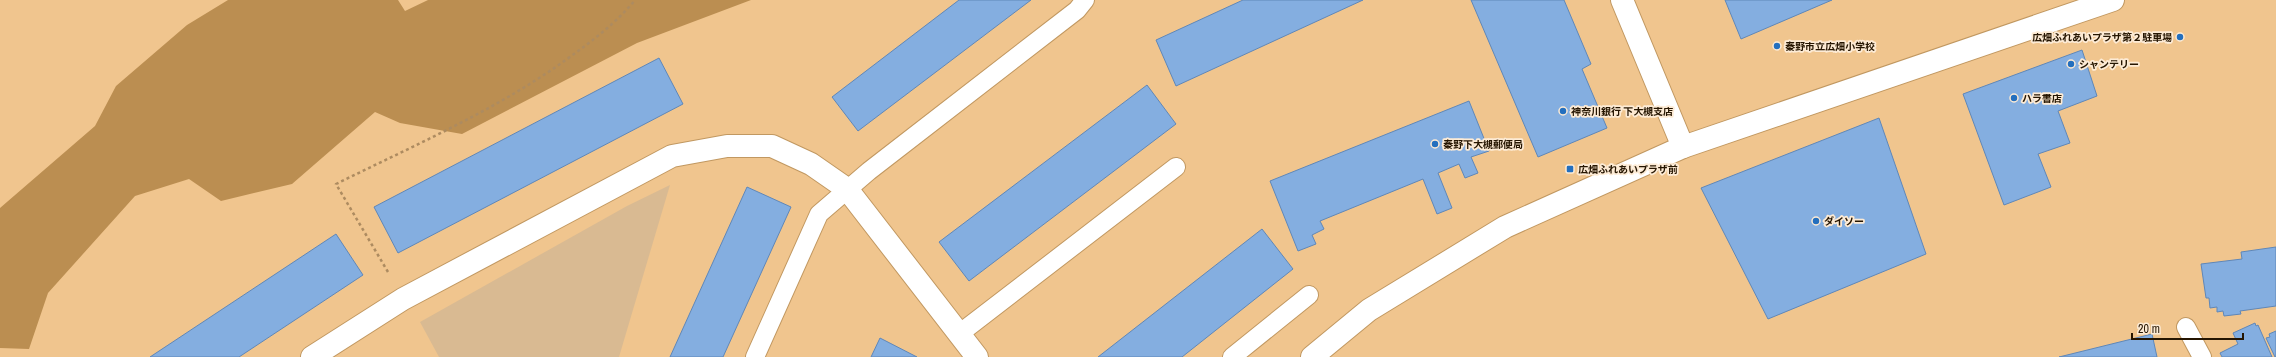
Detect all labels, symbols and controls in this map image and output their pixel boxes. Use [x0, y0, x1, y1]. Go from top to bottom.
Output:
place label: 広畑ふれあいプラザ第２駐車場 [2032, 31, 2172, 44]
marker: 広畑ふれあいプラザ第２駐車場 [2175, 32, 2185, 42]
place label: 秦野市立広畑小学校 [1785, 40, 1875, 53]
marker: 秦野市立広畑小学校 [1772, 41, 1782, 51]
place label: シャンテリー [2079, 58, 2139, 71]
marker: シャンテリー [2066, 59, 2076, 69]
place label: ハラ書店 [2022, 92, 2062, 105]
marker: ハラ書店 [2009, 93, 2019, 103]
place label: 神奈川銀行 下大槻支店 [1571, 105, 1673, 118]
marker: 神奈川銀行 下大槻支店 [1558, 106, 1568, 116]
place label: 秦野下大槻郵便局 [1443, 138, 1523, 151]
marker: 秦野下大槻郵便局 [1430, 139, 1440, 149]
place label: 広畑ふれあいプラザ前 [1578, 163, 1678, 176]
marker: 広畑ふれあいプラザ前 [1565, 164, 1575, 174]
place label: ダイソー [1824, 215, 1864, 228]
marker: ダイソー [1811, 216, 1821, 226]
scale bar [2132, 315, 2243, 341]
text: 20 m [2138, 321, 2160, 337]

